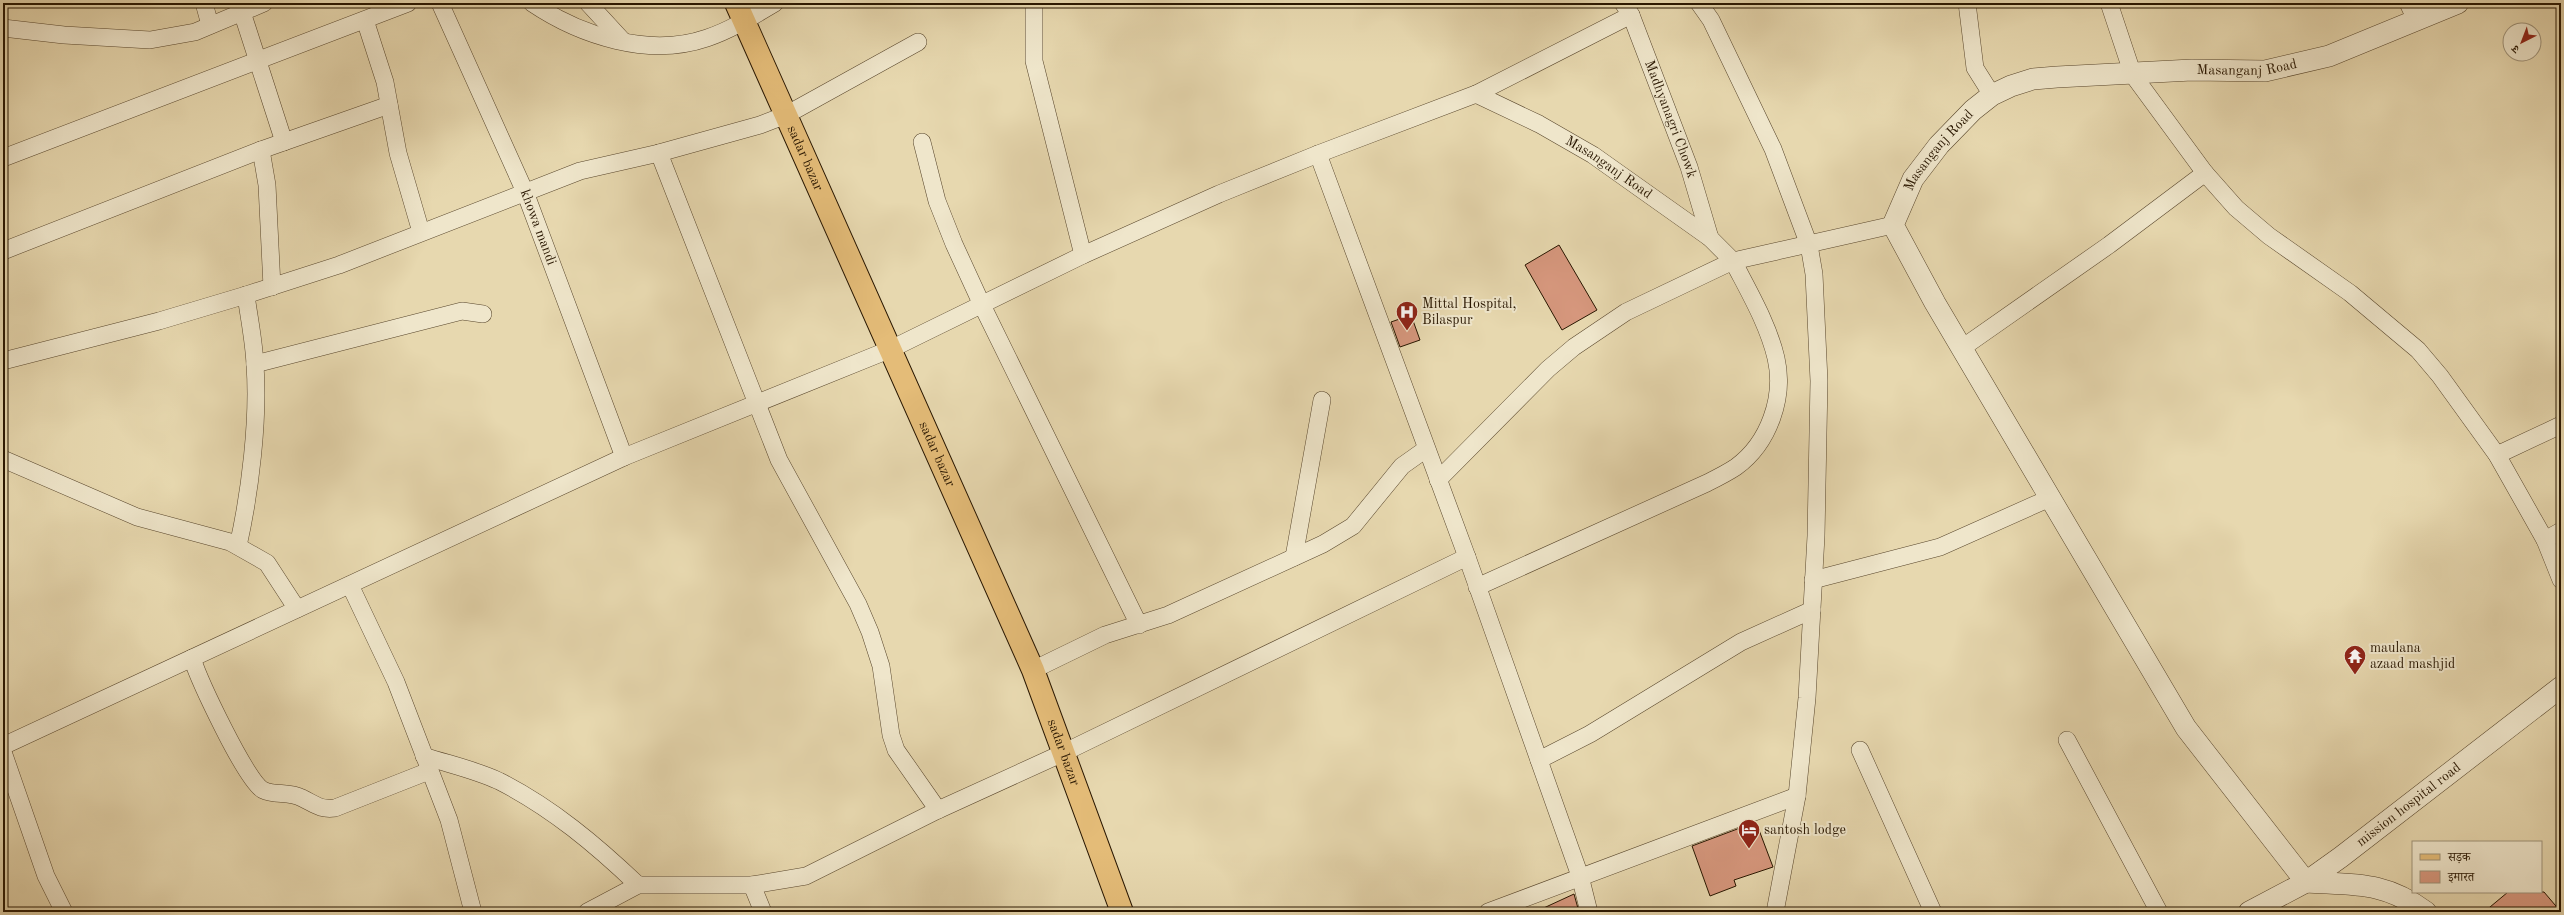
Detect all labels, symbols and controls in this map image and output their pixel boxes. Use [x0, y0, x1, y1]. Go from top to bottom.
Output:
north arrow [2502, 22, 2542, 62]
text: उ [2510, 41, 2523, 55]
street label: Masanganj Road [2197, 57, 2298, 78]
street label: Madhyanagri Chowk [1642, 58, 1699, 180]
street label: Masanganj Road [1902, 107, 1976, 193]
street label: sadar bazar [785, 124, 826, 193]
street label: Masanganj Road [1563, 134, 1654, 201]
street label: khowa mandi [518, 188, 559, 267]
place label: Mittal Hospital, Bilaspur [1422, 297, 1517, 327]
hospital icon: Mittal Hospital, Bilaspur [1394, 299, 1420, 332]
street label: sadar bazar [916, 420, 958, 489]
place label: maulana azaad mashjid [2370, 641, 2455, 671]
temple icon: maulana azaad mashjid [2342, 643, 2368, 676]
street label: sadar bazar [1045, 717, 1082, 788]
street label: mission hospital road [2354, 760, 2463, 849]
hotel icon: santosh lodge [1736, 817, 1762, 850]
place label: santosh lodge [1764, 823, 1846, 837]
legend [2412, 841, 2542, 893]
text: सड़क [2447, 852, 2472, 864]
text: इमारत [2447, 872, 2475, 884]

